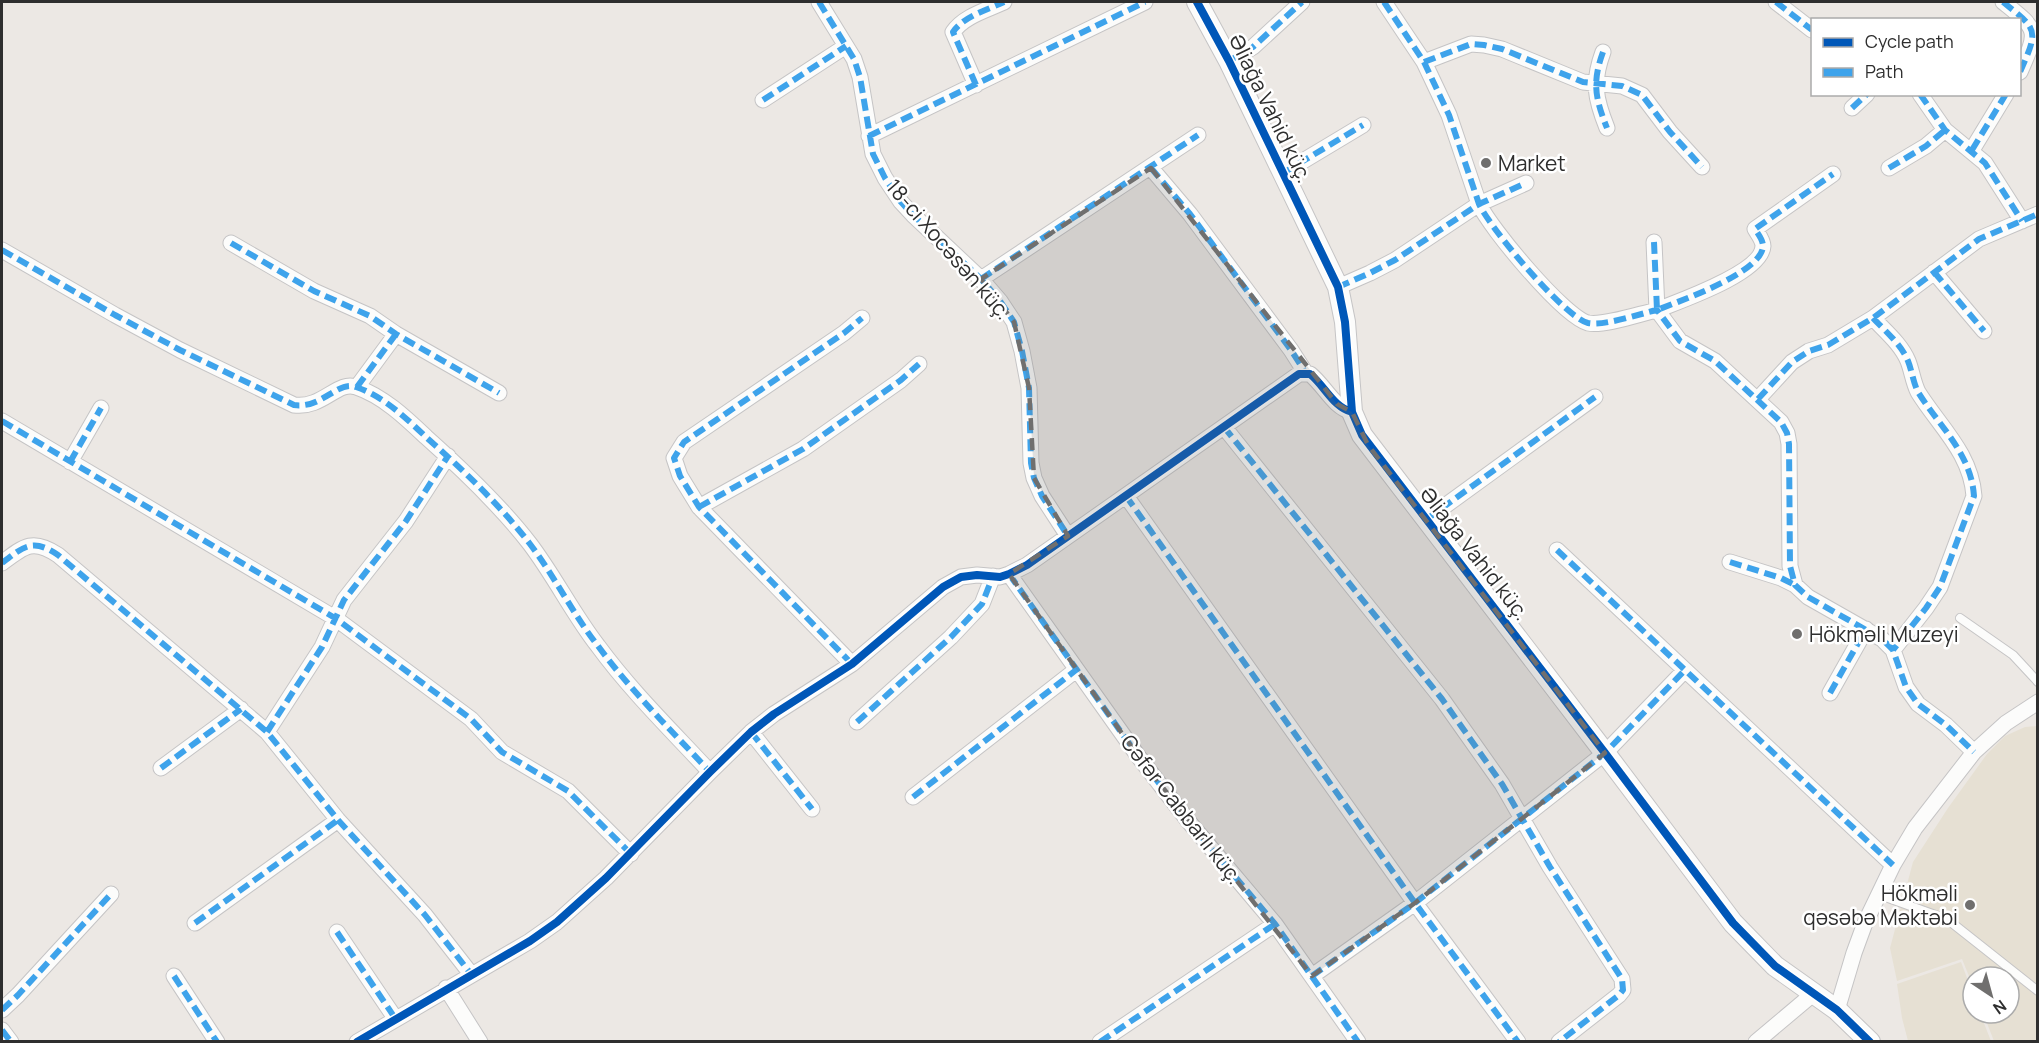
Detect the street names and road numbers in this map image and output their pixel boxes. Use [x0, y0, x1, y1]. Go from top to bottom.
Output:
street label: Əliağa Vahid küç. [1223, 29, 1319, 187]
street label: 18-ci Xocəsən küç. [880, 173, 1018, 325]
street label: Əliağa Vahid küç. [1414, 480, 1536, 626]
street label: Cəfər Cabbarlı küç. [1115, 728, 1249, 890]

